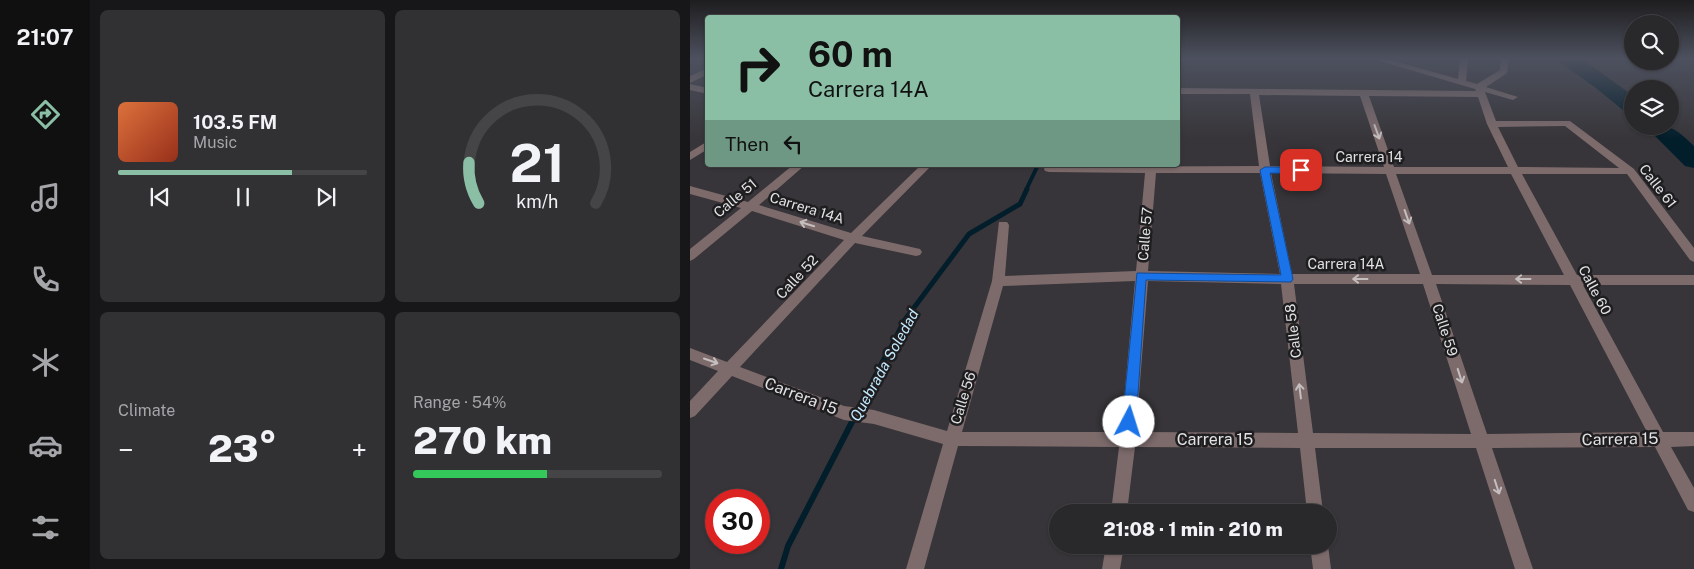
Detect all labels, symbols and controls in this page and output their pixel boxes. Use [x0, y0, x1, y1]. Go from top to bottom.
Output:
map controls [1624, 15, 1679, 135]
button: search [1624, 15, 1679, 70]
text: 21:07 [17, 24, 73, 50]
text: 60 m [808, 34, 893, 75]
icon: right [725, 35, 790, 100]
text: Carrera 14A [808, 76, 929, 102]
button: layers [1624, 80, 1679, 135]
icon: directions [28, 97, 63, 132]
text: 103.5 FM [193, 111, 277, 133]
one-way arrow [1373, 124, 1382, 139]
icon: left [779, 130, 807, 158]
text: Music [193, 133, 237, 152]
text: 21 [510, 133, 565, 194]
text: Then [725, 133, 769, 155]
pin [1280, 149, 1322, 191]
street label: Carrera 14 [1336, 149, 1403, 165]
icon: arrive [1287, 156, 1315, 184]
street label: Calle 61 [1636, 161, 1680, 211]
street label: Calle 51 [710, 175, 760, 221]
icon: music [28, 180, 63, 215]
icon: previous [146, 183, 174, 211]
icon: pause [229, 183, 257, 211]
icon: next [312, 183, 340, 211]
street label: Carrera 14A [768, 189, 846, 227]
text: km/h [516, 191, 559, 212]
street label: Calle 57 [1135, 206, 1155, 262]
one-way arrow [1403, 209, 1412, 225]
one-way arrow [799, 218, 815, 228]
street label: Calle 52 [773, 252, 821, 302]
street label: Carrera 14A [1308, 256, 1384, 272]
icon: phone [28, 262, 63, 297]
street label: Calle 60 [1575, 263, 1615, 317]
one-way arrow [1353, 274, 1369, 284]
one-way arrow [1515, 274, 1532, 284]
street label: Calle 59 [1429, 302, 1461, 358]
street label: Calle 58 [1282, 303, 1304, 359]
water label: Quebrada Soledad [846, 306, 922, 424]
icon: climate [28, 345, 63, 380]
one-way arrow [703, 357, 718, 366]
one-way arrow [1456, 367, 1465, 383]
street label: Calle 56 [947, 370, 979, 426]
street label: Carrera 15 [762, 373, 840, 419]
one-way arrow [1295, 383, 1305, 399]
text: Range · 54% [413, 393, 507, 412]
position arrow [1102, 395, 1154, 447]
text: Climate [118, 401, 175, 420]
text: 270 km [413, 418, 552, 463]
text: 23° [208, 426, 277, 471]
icon: car [28, 428, 63, 463]
street label: Carrera 15 [1582, 429, 1658, 449]
street label: Carrera 15 [1177, 430, 1253, 449]
text: − [118, 433, 134, 466]
text: + [351, 433, 367, 466]
one-way arrow [1493, 479, 1502, 495]
speed limit sign: 30 [705, 489, 770, 554]
icon: filters [28, 510, 63, 545]
text: 21:08 · 1 min · 210 m [1103, 518, 1283, 540]

